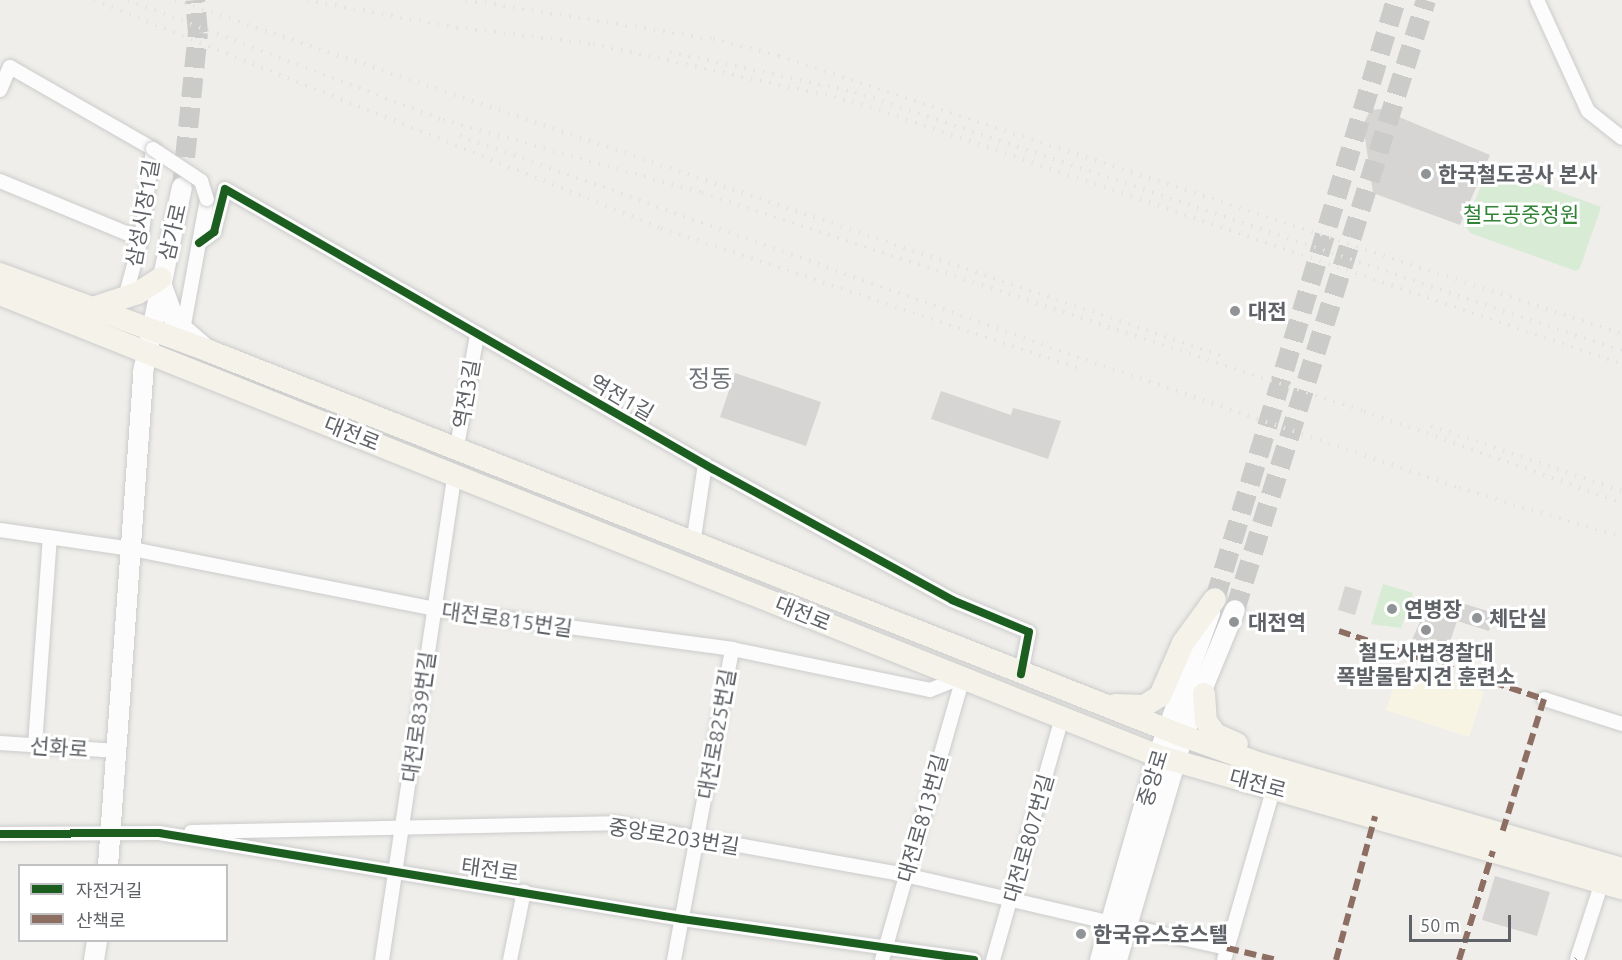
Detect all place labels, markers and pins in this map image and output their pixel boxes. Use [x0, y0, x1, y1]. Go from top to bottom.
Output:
place label: 한국철도공사 본사 [1438, 161, 1598, 187]
marker: 한국철도공사 본사 [1419, 167, 1433, 181]
place label: 대전 [1248, 298, 1287, 324]
marker: 대전 [1226, 302, 1244, 320]
place label: 연병장 [1404, 596, 1462, 622]
marker: 연병장 [1385, 602, 1399, 616]
place label: 체단실 [1489, 605, 1547, 631]
place label: 대전역 [1248, 609, 1306, 635]
marker: 체단실 [1470, 611, 1484, 625]
marker: 대전역 [1225, 613, 1243, 631]
marker: 철도사법경찰대 폭발물탐지견 훈련소 [1419, 623, 1433, 637]
place label: 철도사법경찰대 폭발물탐지견 훈련소 [1337, 639, 1515, 689]
place label: 한국유스호스텔 [1093, 921, 1228, 947]
marker: 한국유스호스텔 [1074, 927, 1088, 941]

